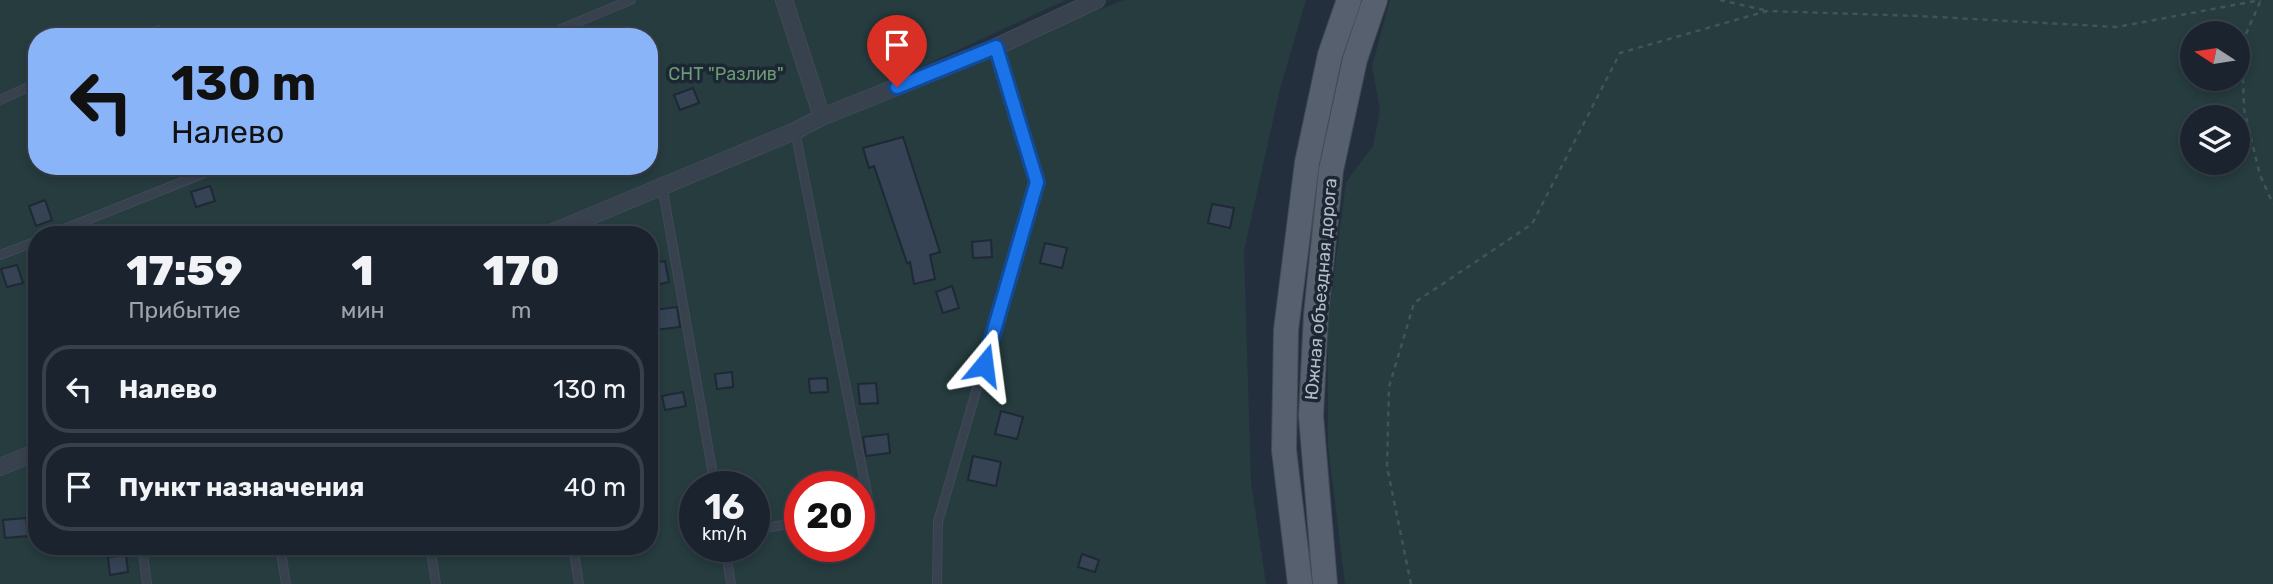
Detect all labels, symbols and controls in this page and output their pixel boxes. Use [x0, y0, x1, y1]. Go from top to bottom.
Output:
pin [867, 15, 927, 87]
north arrow [2180, 21, 2250, 91]
map controls [2180, 21, 2250, 175]
icon: arrive [878, 26, 916, 64]
text: 130 m [171, 54, 316, 112]
icon: left [56, 56, 147, 147]
park label: СНТ "Разлив" [668, 63, 784, 85]
button: layers [2180, 105, 2250, 175]
text: Налево [171, 113, 284, 151]
street label: Южная объездная дорога [1300, 177, 1342, 401]
text: 17:59 [126, 246, 242, 296]
text: 1 [352, 246, 374, 296]
text: 170 [483, 246, 560, 296]
text: Прибытие [128, 296, 241, 324]
text: мин [341, 296, 385, 324]
text: m [511, 296, 531, 324]
position arrow [947, 328, 1021, 402]
icon: left [60, 370, 98, 408]
text: Налево [119, 374, 217, 405]
text: 130 m [553, 374, 626, 405]
icon: arrive [60, 468, 98, 506]
speed limit sign: 20 [784, 471, 875, 562]
text: Пункт назначения [119, 472, 364, 503]
text: 40 m [564, 472, 626, 503]
text: 16 [704, 486, 745, 528]
text: km/h [702, 523, 747, 545]

